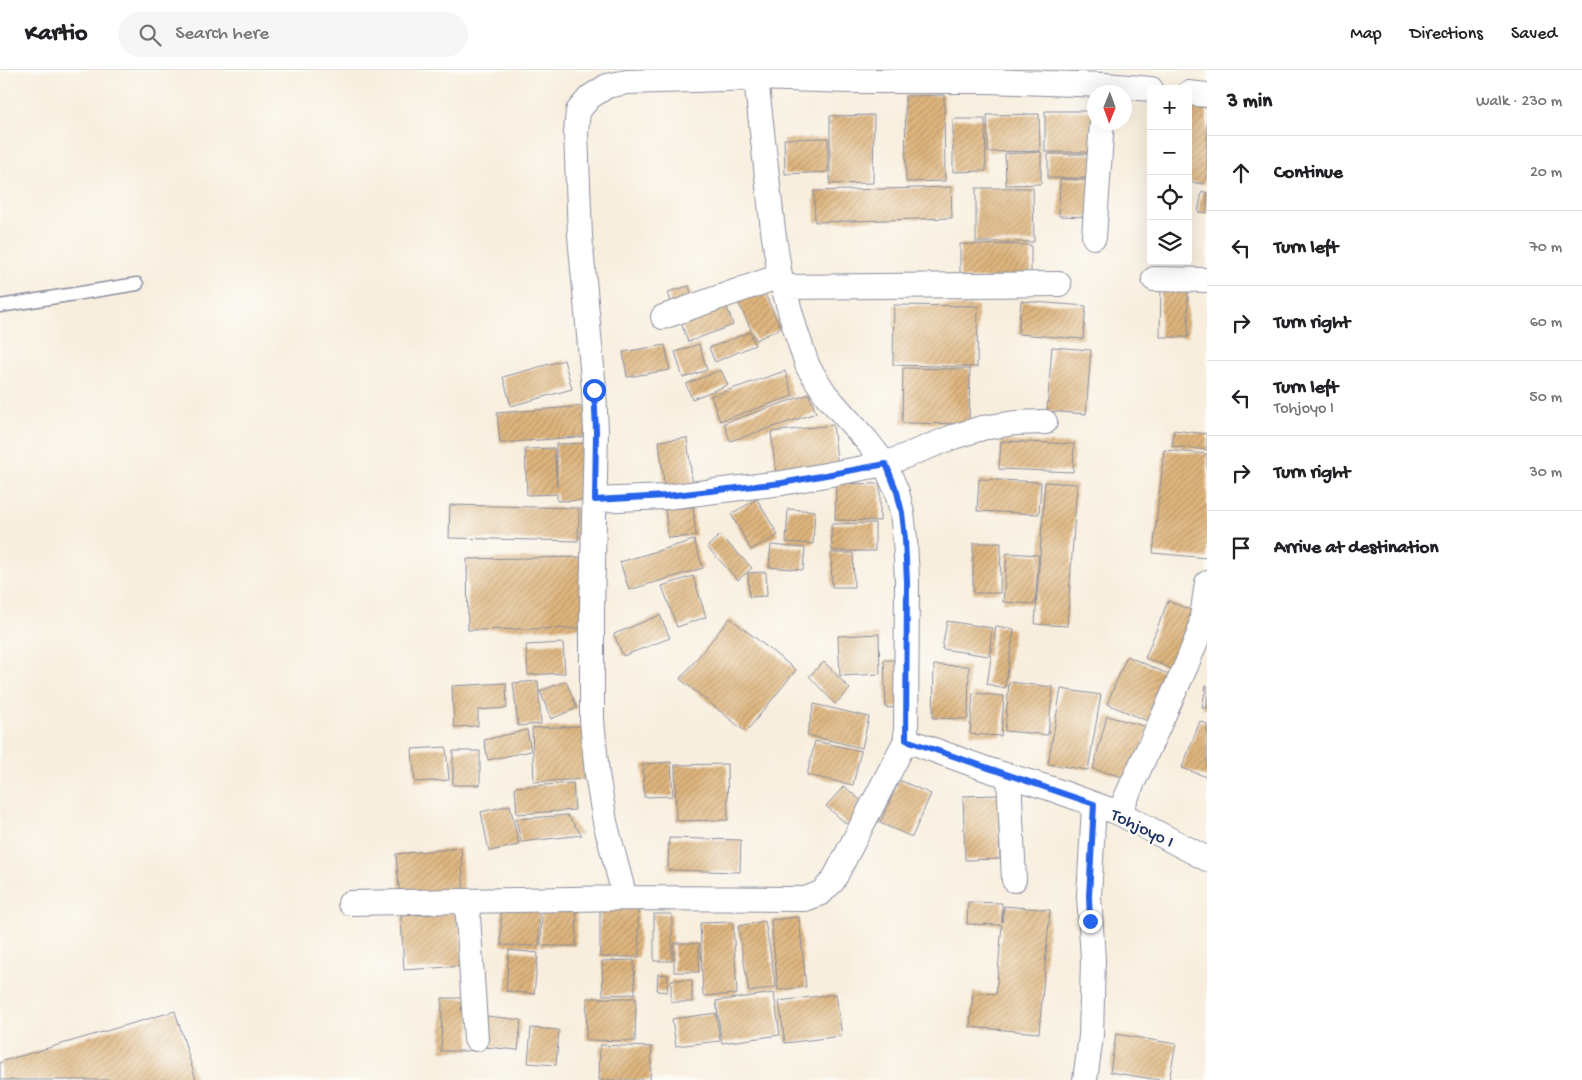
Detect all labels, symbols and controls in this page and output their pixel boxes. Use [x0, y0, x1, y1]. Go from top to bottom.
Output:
search box [118, 12, 468, 57]
text: Kartio [25, 20, 88, 49]
icon: search [136, 21, 164, 49]
text: Search here [176, 23, 269, 46]
text: Map [1350, 24, 1382, 45]
text: Directions [1410, 24, 1483, 45]
text: Saved [1511, 24, 1557, 45]
north arrow [1087, 85, 1132, 130]
map controls [1147, 85, 1192, 265]
button: + [1147, 85, 1192, 130]
text: 3 min [1227, 90, 1272, 115]
text: Walk · 230 m [1476, 93, 1562, 112]
button: − [1147, 130, 1192, 175]
icon: ahead [1227, 159, 1255, 187]
text: Continue [1274, 162, 1343, 185]
text: 20 m [1530, 164, 1562, 183]
button: locate [1147, 175, 1192, 220]
button: layers [1147, 220, 1192, 265]
icon: left [1227, 234, 1255, 262]
text: Turn left [1274, 237, 1338, 260]
text: 70 m [1529, 239, 1562, 258]
icon: right [1227, 309, 1255, 337]
text: Turn right [1274, 312, 1350, 335]
text: 60 m [1530, 314, 1562, 333]
text: Turn left [1274, 377, 1338, 400]
route start [583, 379, 606, 402]
icon: left [1227, 384, 1255, 412]
text: 50 m [1529, 389, 1562, 408]
text: Tohjoyo I [1274, 400, 1334, 419]
icon: right [1227, 459, 1255, 487]
text: Turn right [1274, 462, 1350, 485]
text: 30 m [1529, 464, 1562, 483]
icon: arrive [1227, 534, 1255, 562]
text: Arrive at destination [1274, 537, 1438, 560]
street label: Tohjoyo I [1106, 805, 1177, 853]
route end [1079, 910, 1102, 933]

